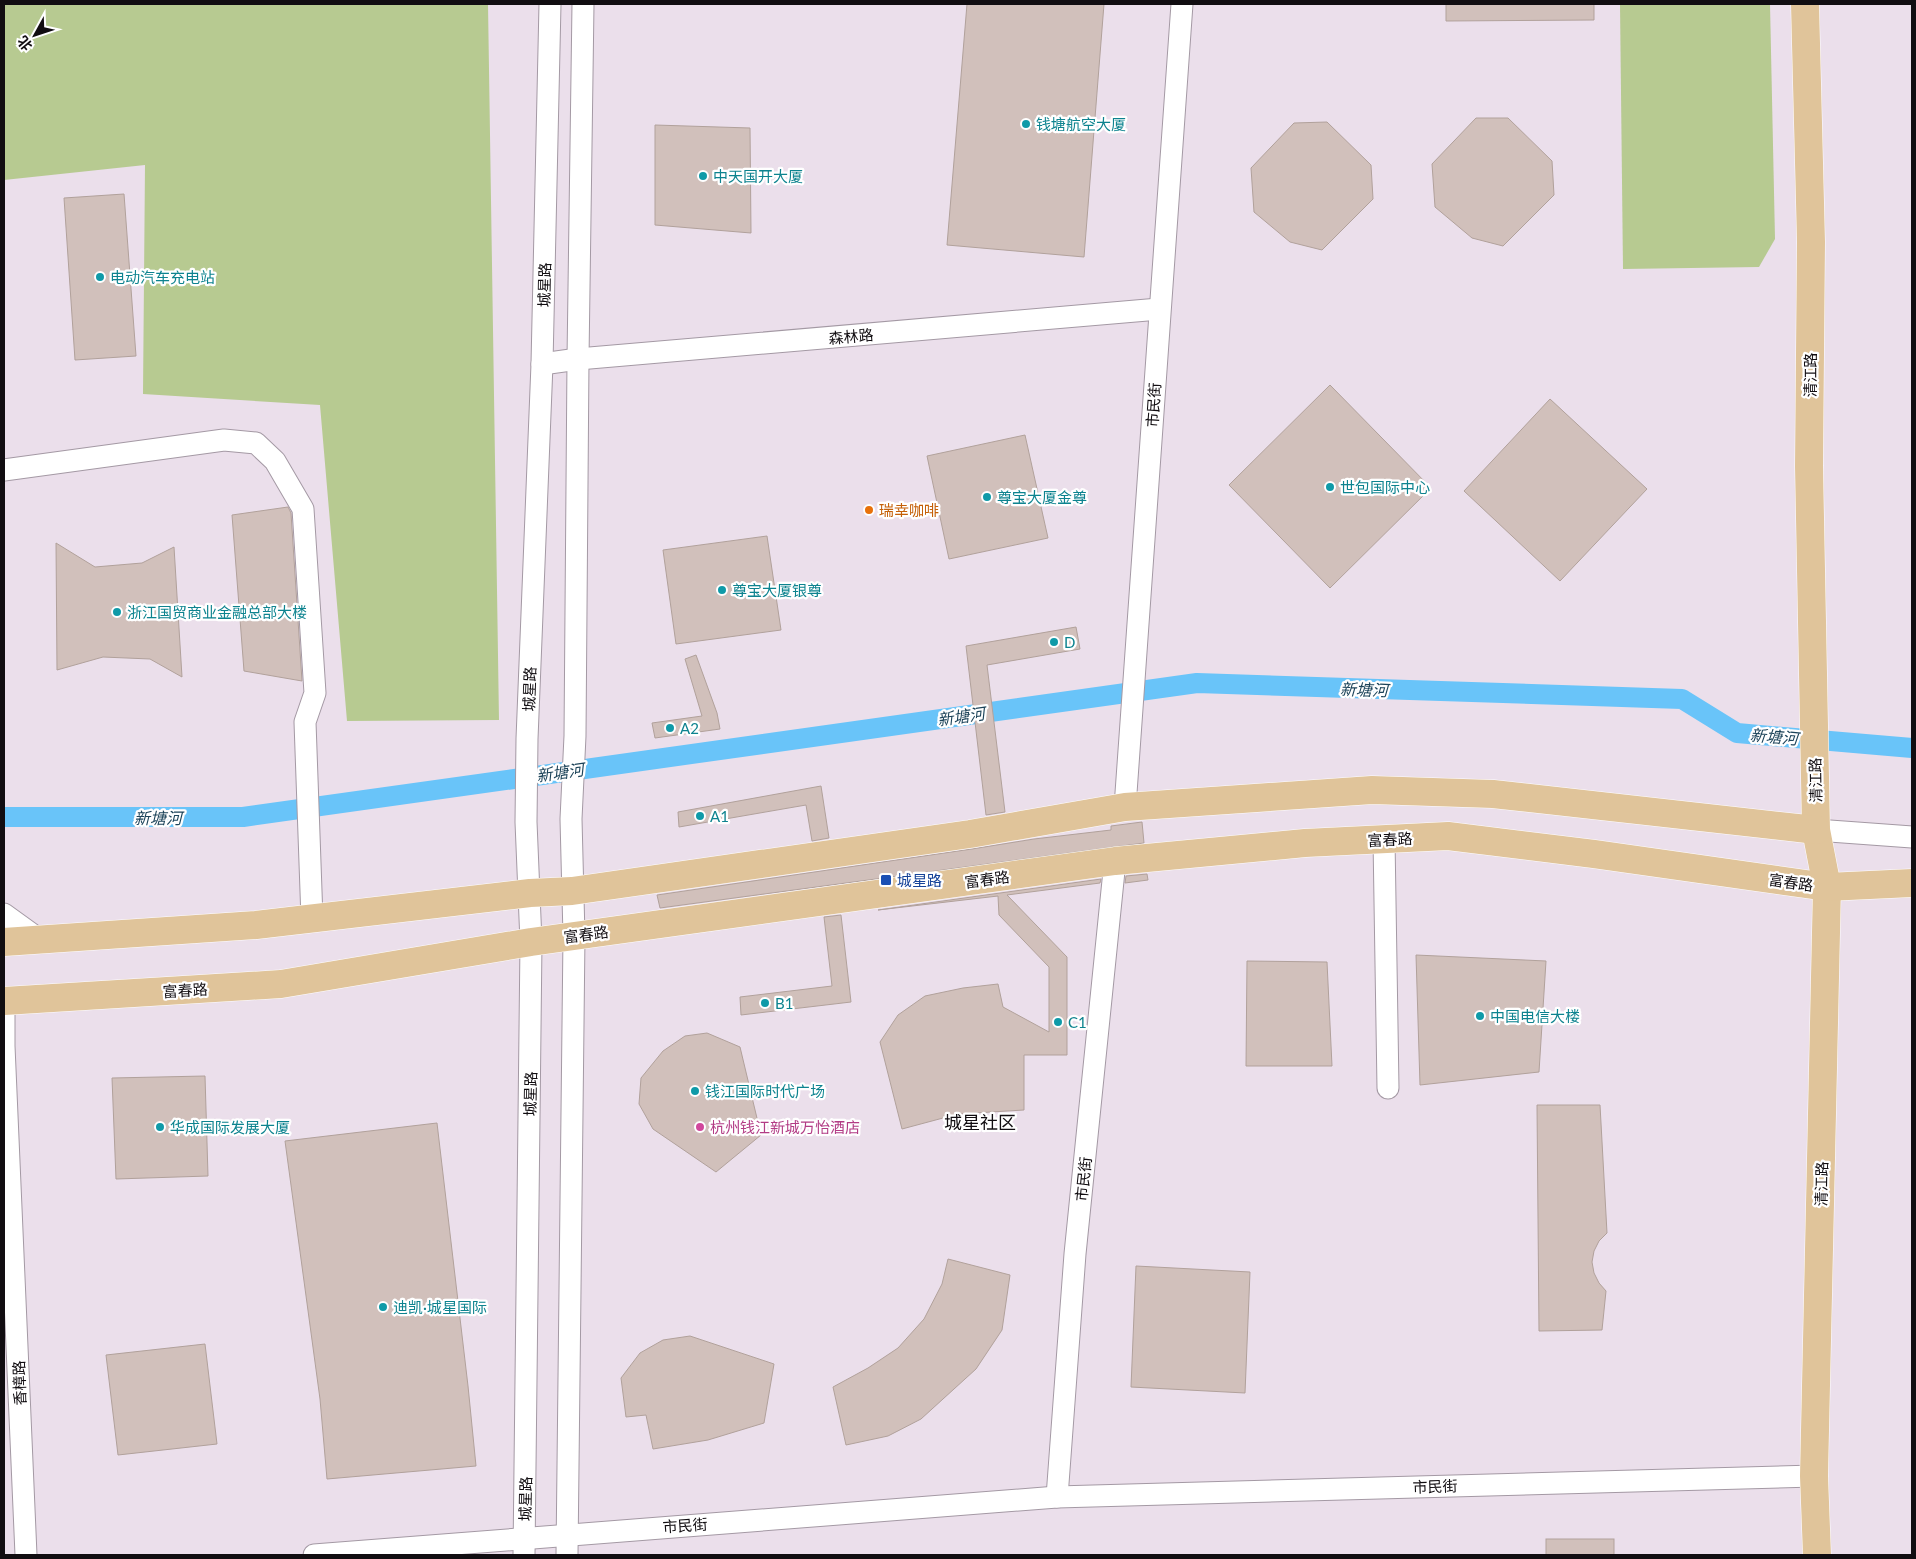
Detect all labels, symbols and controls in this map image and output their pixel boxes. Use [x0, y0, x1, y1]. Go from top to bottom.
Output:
north arrow [10, 10, 60, 60]
text: 北 [14, 33, 36, 55]
place label: 钱塘航空大厦 [1036, 115, 1126, 133]
marker: 钱塘航空大厦 [1020, 118, 1032, 130]
place label: 中天国开大厦 [713, 167, 803, 185]
marker: 中天国开大厦 [697, 170, 709, 182]
street label: 城星路 [535, 262, 553, 308]
place label: 电动汽车充电站 [110, 268, 215, 286]
marker: 电动汽车充电站 [94, 271, 106, 283]
street label: 森林路 [828, 325, 874, 347]
street label: 清江路 [1801, 352, 1819, 398]
street label: 市民街 [1142, 382, 1164, 428]
place label: 世包国际中心 [1340, 478, 1430, 496]
marker: 世包国际中心 [1324, 481, 1336, 493]
place label: 尊宝大厦金尊 [997, 488, 1087, 506]
marker: 尊宝大厦金尊 [981, 491, 993, 503]
place label: 瑞幸咖啡 [879, 501, 939, 519]
marker: 瑞幸咖啡 [863, 504, 875, 516]
place label: 尊宝大厦银尊 [732, 581, 822, 599]
marker: 尊宝大厦银尊 [716, 584, 728, 596]
place label: 浙江国贸商业金融总部大楼 [127, 603, 307, 621]
marker: 浙江国贸商业金融总部大楼 [111, 606, 123, 618]
place label: D [1064, 633, 1075, 651]
marker: D [1048, 636, 1060, 648]
street label: 城星路 [519, 666, 539, 712]
water label: 新塘河 [1340, 679, 1391, 699]
water label: 新塘河 [936, 703, 989, 729]
place label: A2 [680, 719, 699, 737]
marker: A2 [664, 722, 676, 734]
water label: 新塘河 [1749, 724, 1802, 748]
street label: 清江路 [1806, 757, 1824, 803]
water label: 新塘河 [535, 759, 588, 785]
place label: A1 [710, 807, 729, 825]
water label: 新塘河 [134, 808, 185, 827]
marker: A1 [694, 810, 706, 822]
street label: 富春路 [1367, 829, 1413, 849]
street label: 富春路 [963, 867, 1011, 891]
street label: 富春路 [1767, 870, 1815, 894]
place label: 城星路 [897, 871, 942, 889]
marker: 城星路 [879, 873, 893, 887]
street label: 富春路 [562, 922, 610, 946]
street label: 富春路 [162, 979, 208, 1001]
place label: B1 [775, 994, 793, 1012]
marker: B1 [759, 997, 771, 1009]
place label: 中国电信大楼 [1490, 1007, 1580, 1025]
marker: 中国电信大楼 [1474, 1010, 1486, 1022]
place label: C1 [1068, 1013, 1087, 1031]
marker: C1 [1052, 1016, 1064, 1028]
street label: 城星路 [521, 1071, 539, 1117]
place label: 钱江国际时代广场 [705, 1082, 825, 1100]
marker: 钱江国际时代广场 [689, 1085, 701, 1097]
district label: 城星社区 [944, 1111, 1016, 1133]
place label: 华成国际发展大厦 [170, 1118, 290, 1136]
place label: 杭州钱江新城万怡酒店 [710, 1118, 860, 1136]
marker: 华成国际发展大厦 [154, 1121, 166, 1133]
marker: 杭州钱江新城万怡酒店 [694, 1121, 706, 1133]
street label: 市民街 [1072, 1156, 1094, 1202]
street label: 清江路 [1812, 1161, 1830, 1207]
place label: 迪凯·城星国际 [393, 1298, 487, 1316]
marker: 迪凯·城星国际 [377, 1301, 389, 1313]
street label: 香樟路 [9, 1360, 29, 1406]
street label: 城星路 [516, 1476, 534, 1522]
street label: 市民街 [1412, 1476, 1458, 1496]
street label: 市民街 [662, 1514, 708, 1536]

